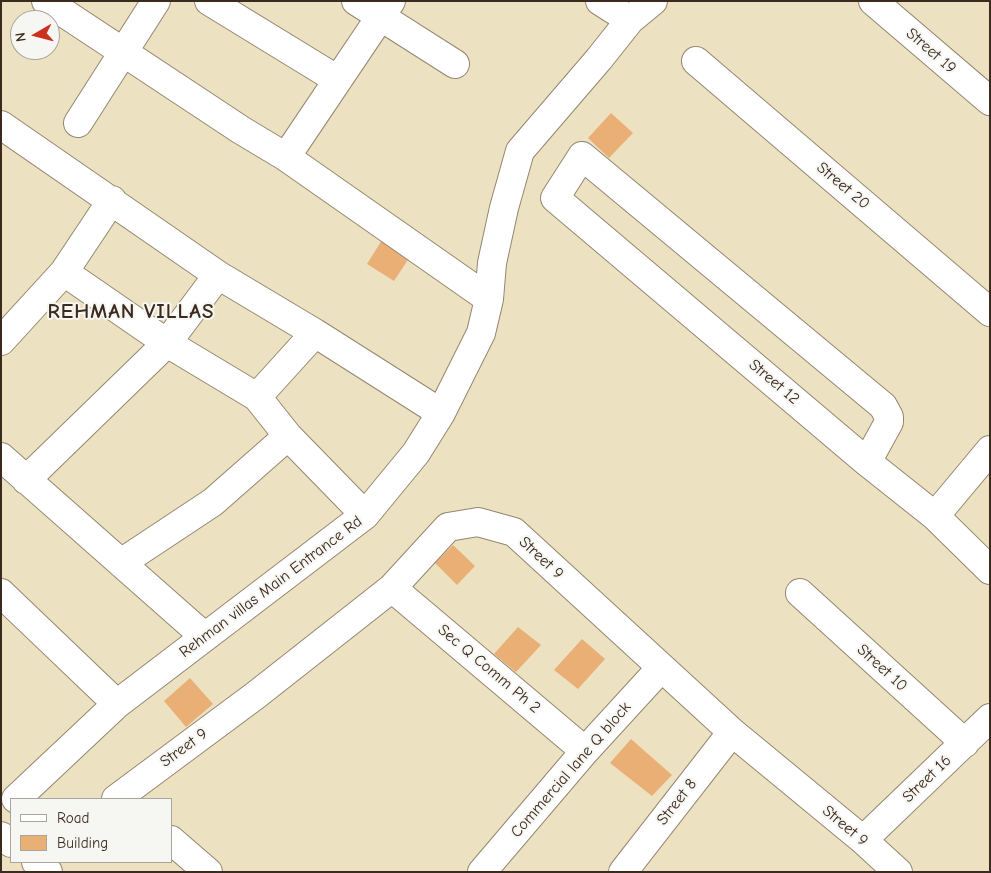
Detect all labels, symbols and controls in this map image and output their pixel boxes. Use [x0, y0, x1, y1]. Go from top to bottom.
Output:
north arrow [10, 10, 60, 60]
street label: Street 19 [902, 24, 960, 78]
text: N [12, 31, 30, 43]
street label: Street 20 [812, 158, 874, 214]
district label: REHMAN VILLAS [46, 299, 216, 325]
street label: Street 12 [745, 355, 803, 409]
street label: Rehman villas Main Entrance Rd [176, 512, 366, 662]
street label: Street 9 [515, 533, 567, 583]
street label: Sec Q Comm Ph 2 [434, 621, 544, 717]
street label: Street 10 [853, 640, 911, 696]
street label: Commercial lane Q block [507, 698, 635, 842]
street label: Street 9 [157, 724, 211, 772]
street label: Street 16 [899, 751, 955, 807]
street label: Street 8 [653, 775, 701, 829]
legend [10, 798, 172, 863]
street label: Street 9 [818, 801, 872, 851]
text: Road [57, 809, 89, 827]
text: Building [57, 834, 108, 852]

